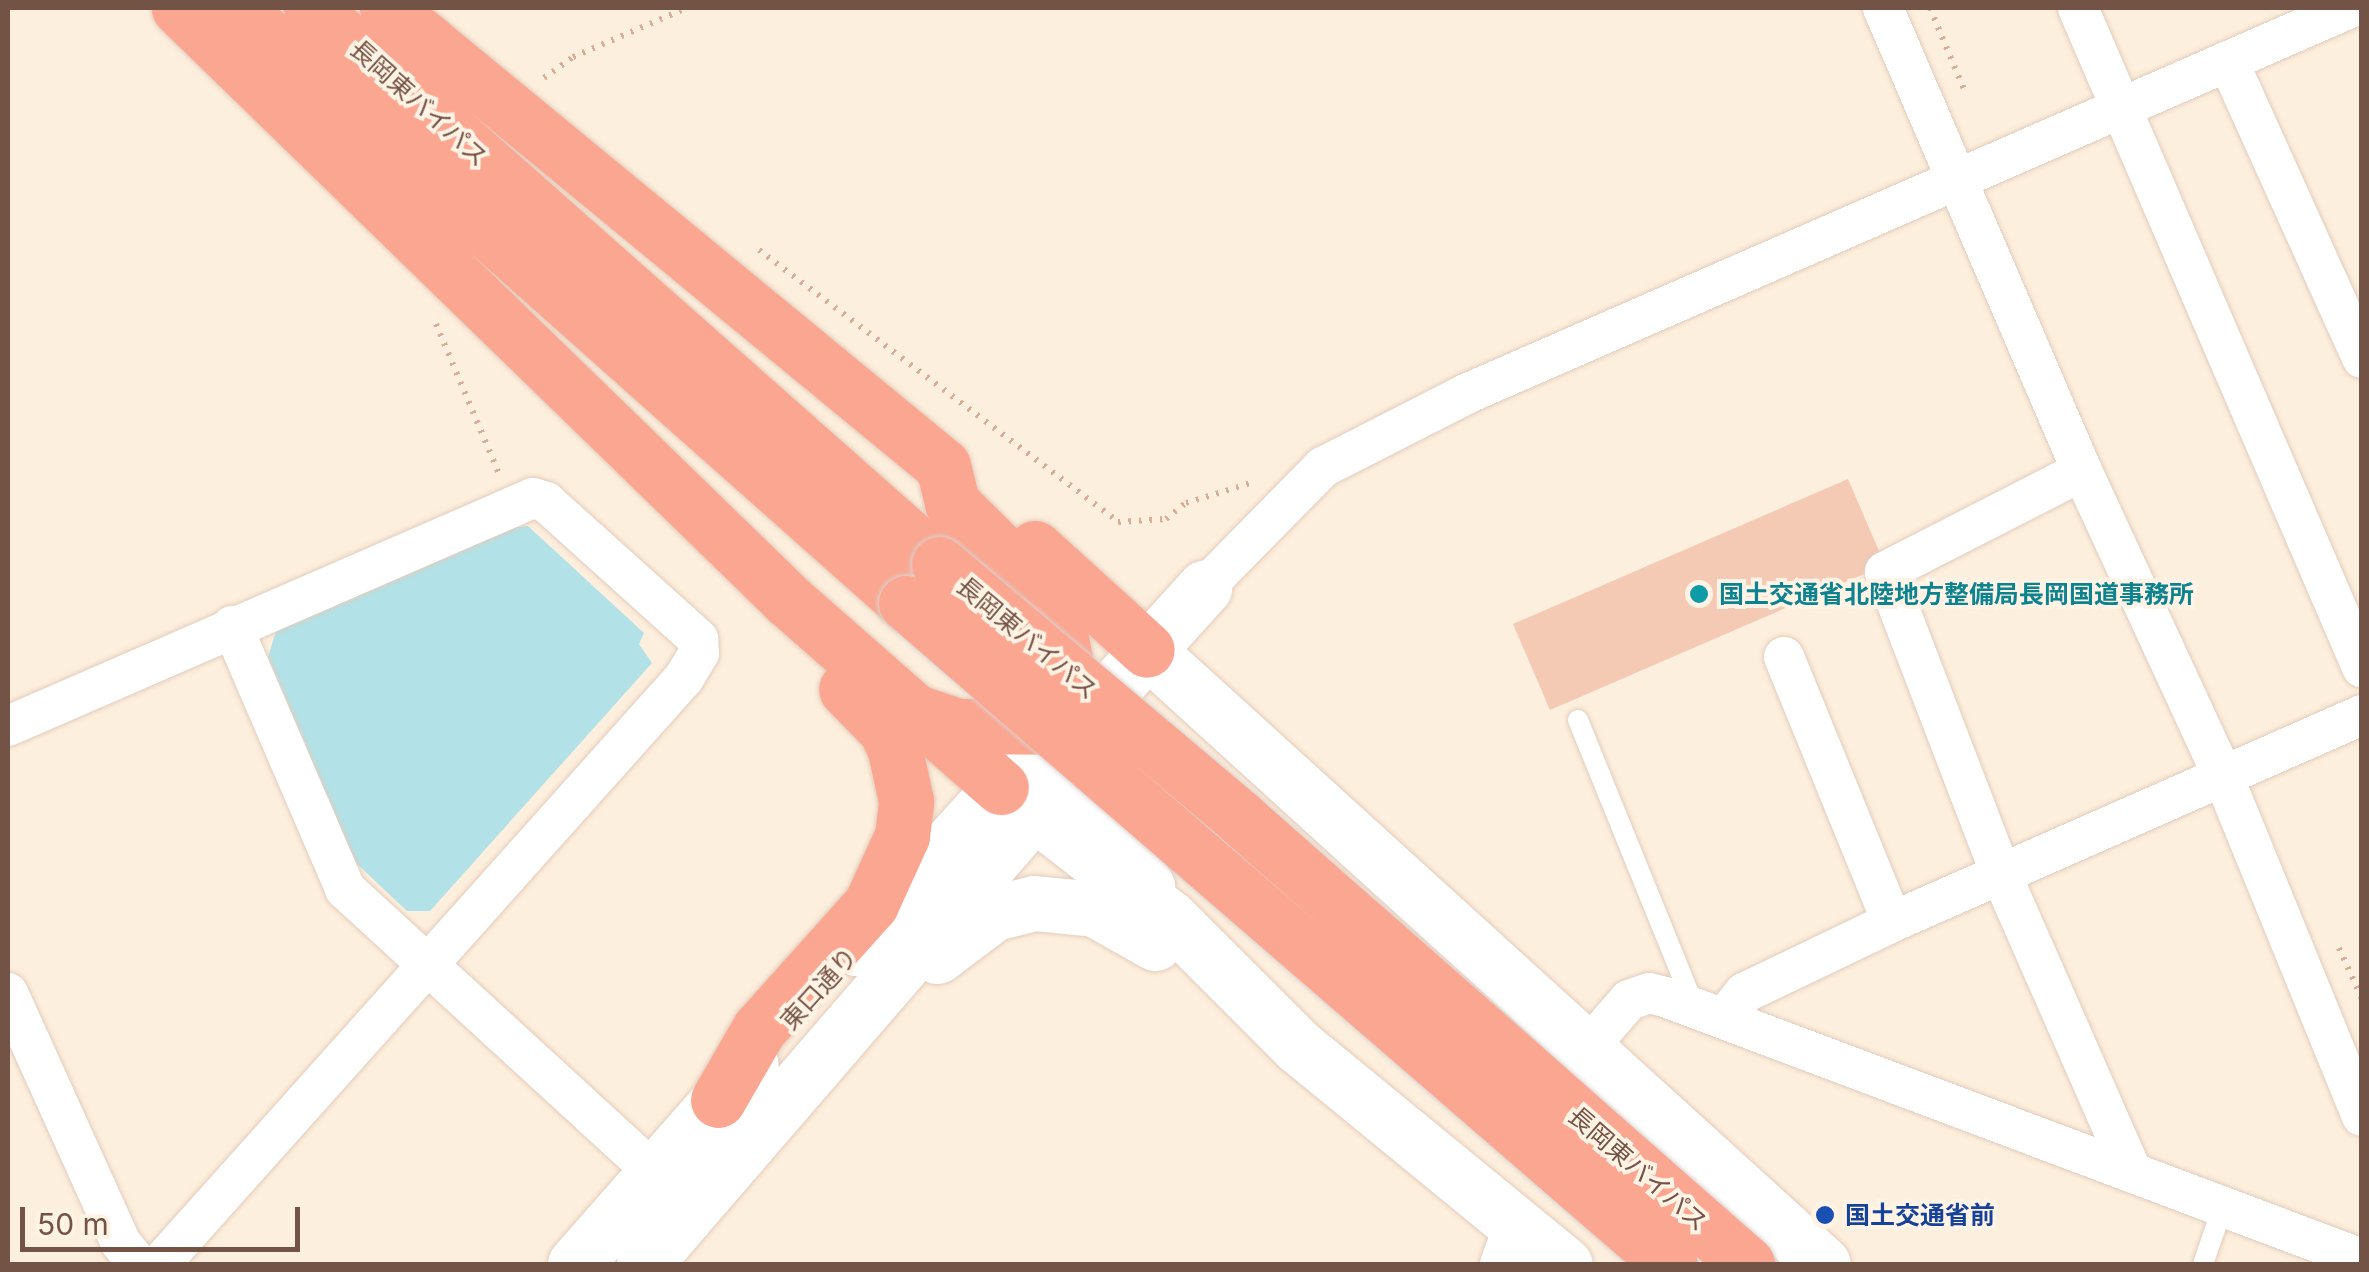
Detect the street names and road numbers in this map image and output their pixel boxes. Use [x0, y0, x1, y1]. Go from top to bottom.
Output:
street label: 長岡東バイパス [344, 33, 494, 173]
street label: 長岡東バイパス [950, 570, 1104, 706]
street label: 東口通り [774, 942, 864, 1036]
street label: 長岡東バイパス [1562, 1100, 1714, 1238]

